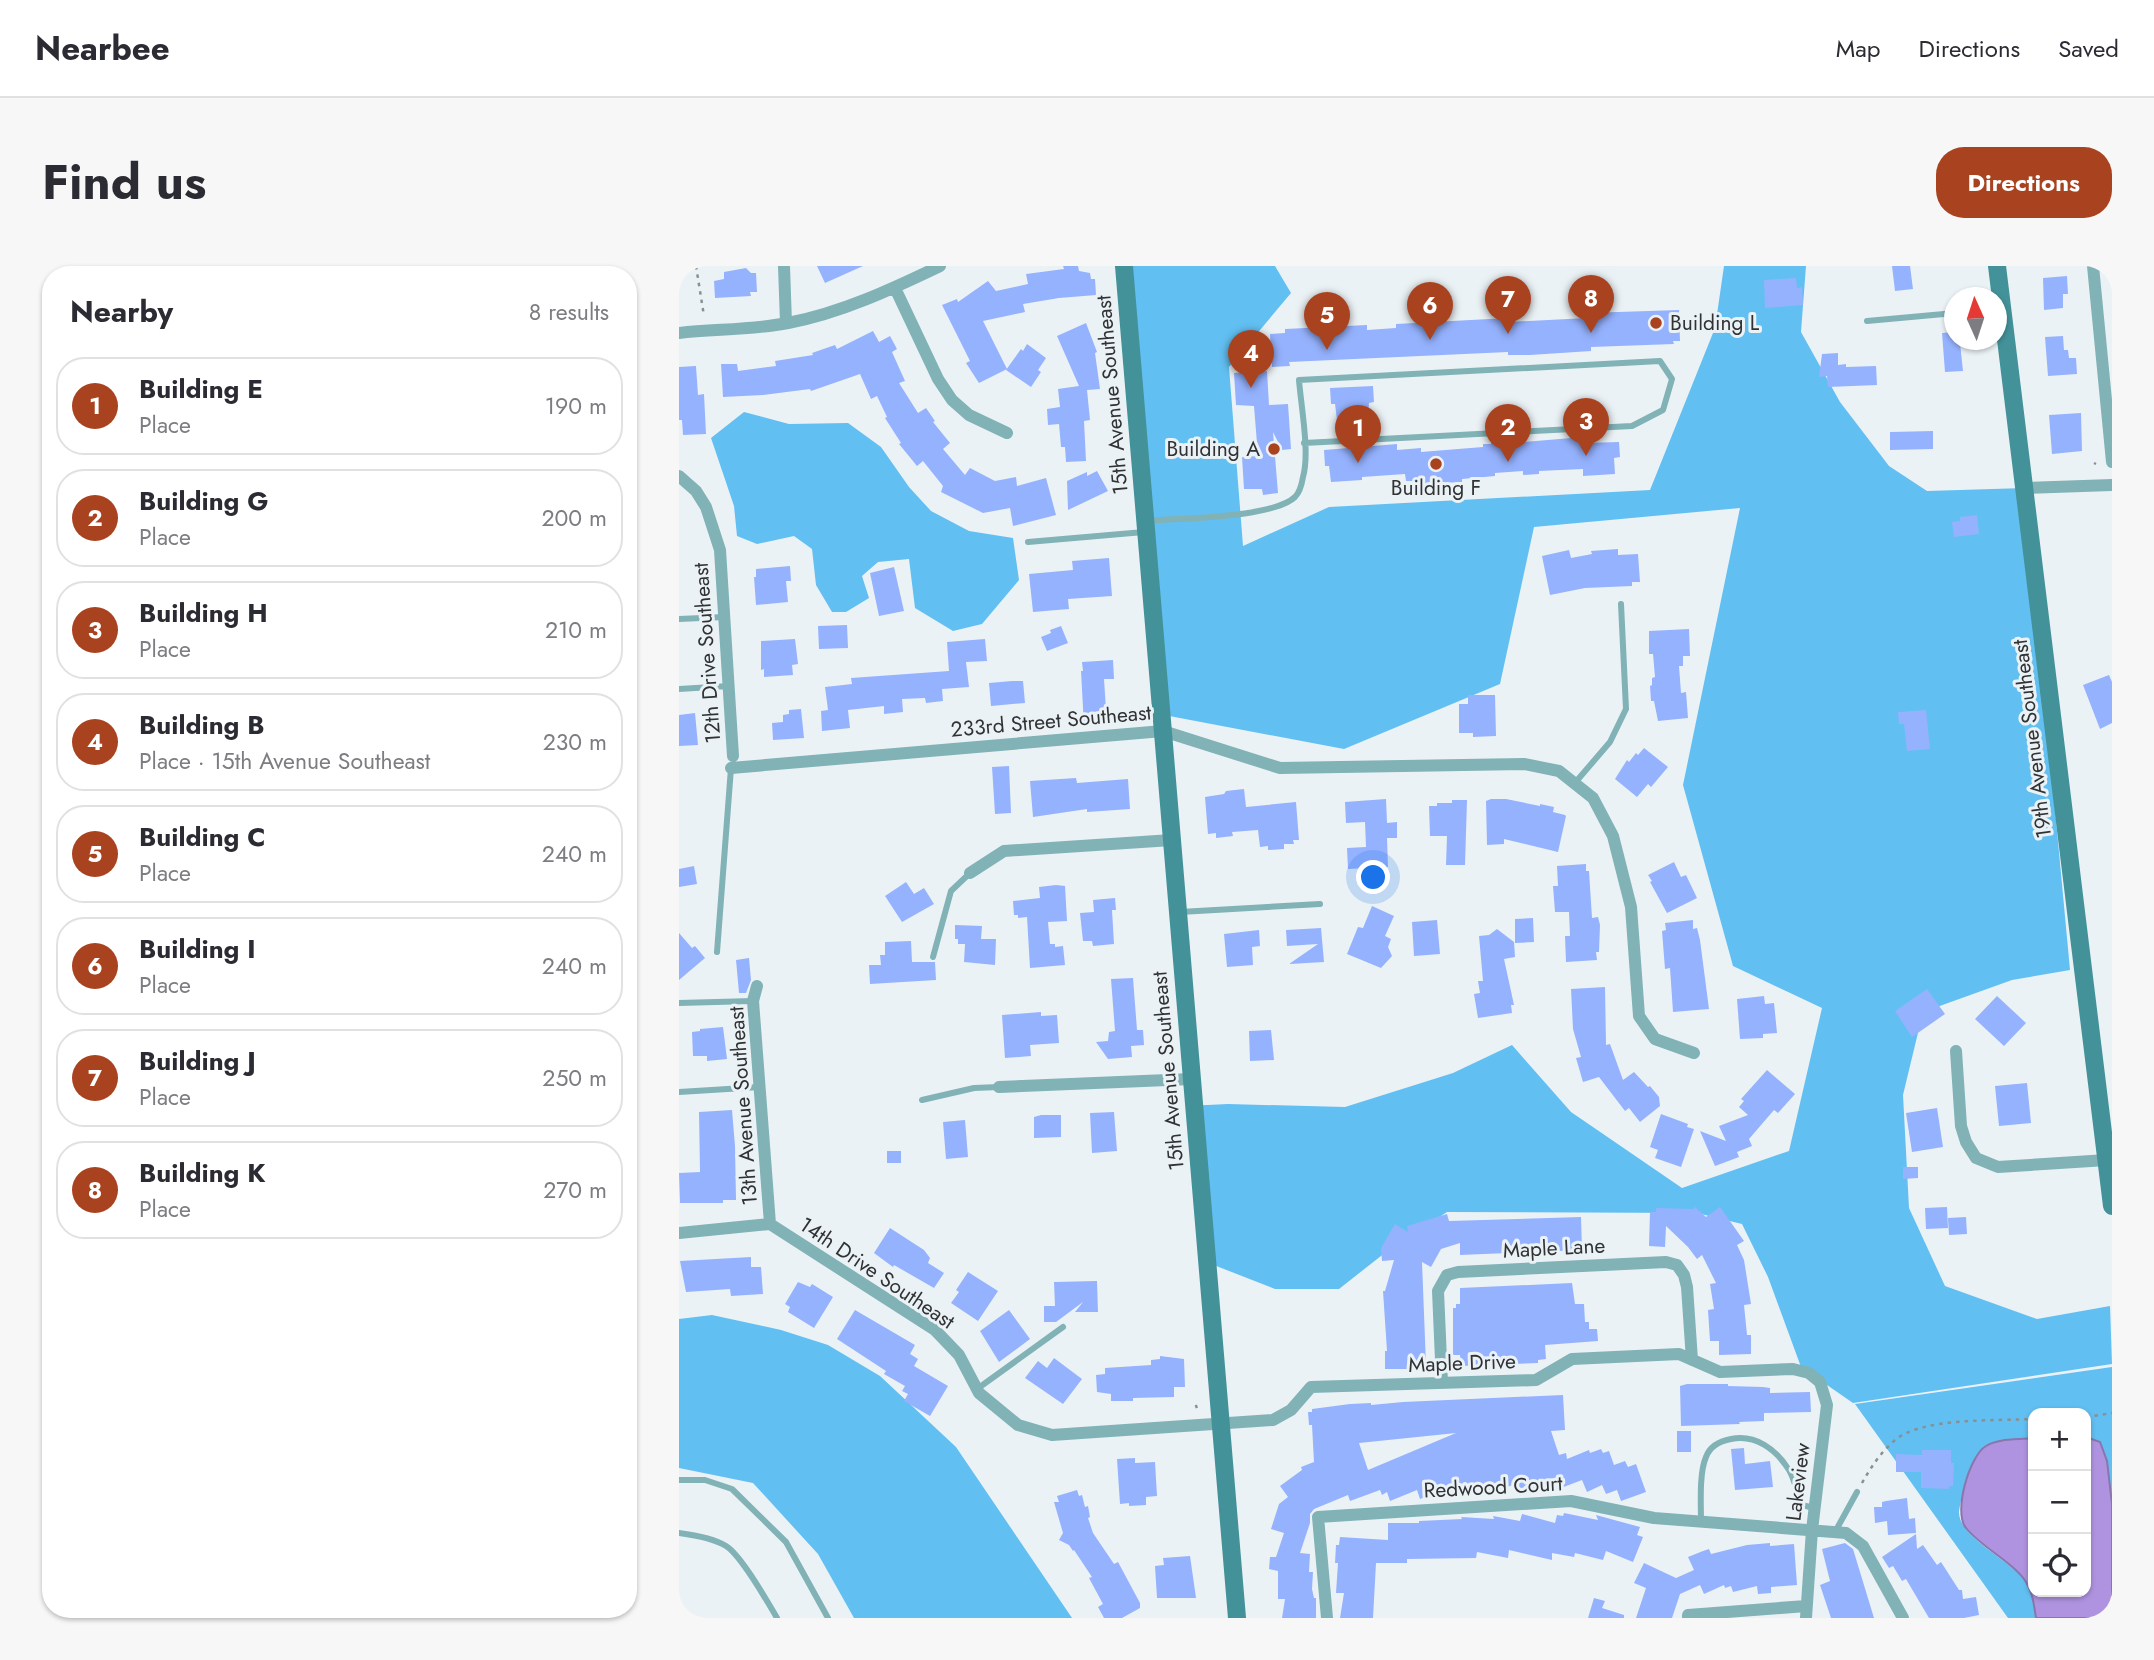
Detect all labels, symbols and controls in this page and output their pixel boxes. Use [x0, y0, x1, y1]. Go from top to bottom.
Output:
text: Nearbee [35, 25, 170, 72]
text: Map [1836, 31, 1881, 66]
text: Directions [1919, 31, 2020, 66]
text: Saved [2058, 31, 2119, 66]
text: Find us [42, 147, 206, 217]
button: Directions [1936, 147, 2112, 218]
pin: 8 [1568, 275, 1614, 333]
pin: 7 [1485, 276, 1531, 334]
pin: 6 [1407, 282, 1453, 340]
north arrow [1944, 287, 2007, 350]
text: Nearby [70, 290, 173, 333]
pin: 5 [1304, 292, 1350, 350]
street label: 15th Avenue Southeast [1088, 294, 1136, 496]
text: 8 results [529, 295, 609, 329]
place label: Building L [1670, 308, 1760, 338]
marker: Building L [1648, 315, 1664, 331]
pin: 4 [1228, 330, 1274, 388]
text: Building E [139, 370, 263, 408]
text: 1 [89, 389, 101, 423]
text: 190 m [545, 389, 607, 423]
pin: 3 [1563, 398, 1609, 456]
pin: 2 [1485, 404, 1531, 462]
pin: 1 [1335, 405, 1381, 463]
text: Place [139, 408, 191, 442]
place label: Building A [1166, 434, 1260, 464]
marker: Building A [1266, 441, 1282, 457]
marker: Building F [1428, 456, 1444, 472]
place label: Building F [1391, 473, 1481, 503]
text: Building G [139, 482, 268, 520]
text: 2 [87, 501, 103, 535]
text: 200 m [541, 501, 607, 535]
text: Place [139, 520, 191, 554]
street label: 12th Drive Southeast [686, 562, 728, 744]
text: Building H [139, 594, 268, 632]
text: 3 [88, 613, 102, 647]
text: 210 m [545, 613, 607, 647]
text: Place [139, 632, 191, 666]
street label: 19th Avenue Southeast [2005, 638, 2059, 840]
street label: 233rd Street Southeast [949, 697, 1153, 745]
text: Building B [139, 706, 265, 744]
text: 4 [87, 725, 103, 759]
text: 230 m [543, 725, 607, 759]
text: Place · 15th Avenue Southeast [139, 744, 430, 778]
text: Building C [139, 818, 265, 856]
text: 5 [88, 837, 102, 871]
text: 240 m [542, 837, 607, 871]
text: Place [139, 856, 191, 890]
your location [1356, 860, 1390, 894]
text: Building I [139, 930, 256, 968]
text: 6 [87, 949, 103, 983]
text: 240 m [542, 949, 607, 983]
text: Place [139, 968, 191, 1002]
street label: 15th Avenue Southeast [1144, 970, 1192, 1172]
street label: 13th Avenue Southeast [721, 1005, 765, 1207]
text: Building J [139, 1042, 256, 1080]
text: 7 [88, 1061, 102, 1095]
text: 250 m [542, 1061, 607, 1095]
text: Place [139, 1080, 191, 1114]
text: Building K [139, 1154, 265, 1192]
text: 8 [88, 1173, 102, 1207]
text: 270 m [543, 1173, 607, 1207]
text: Place [139, 1192, 191, 1226]
street label: 14th Drive Southeast [793, 1210, 961, 1336]
street label: Maple Lane [1502, 1230, 1606, 1266]
street label: Maple Drive [1408, 1346, 1517, 1380]
map controls [2028, 1408, 2091, 1597]
button: + [2028, 1408, 2091, 1471]
street label: Lakeview [1778, 1441, 1818, 1523]
street label: Redwood Court [1423, 1468, 1563, 1506]
button: − [2028, 1471, 2091, 1534]
button: locate [2028, 1534, 2091, 1597]

